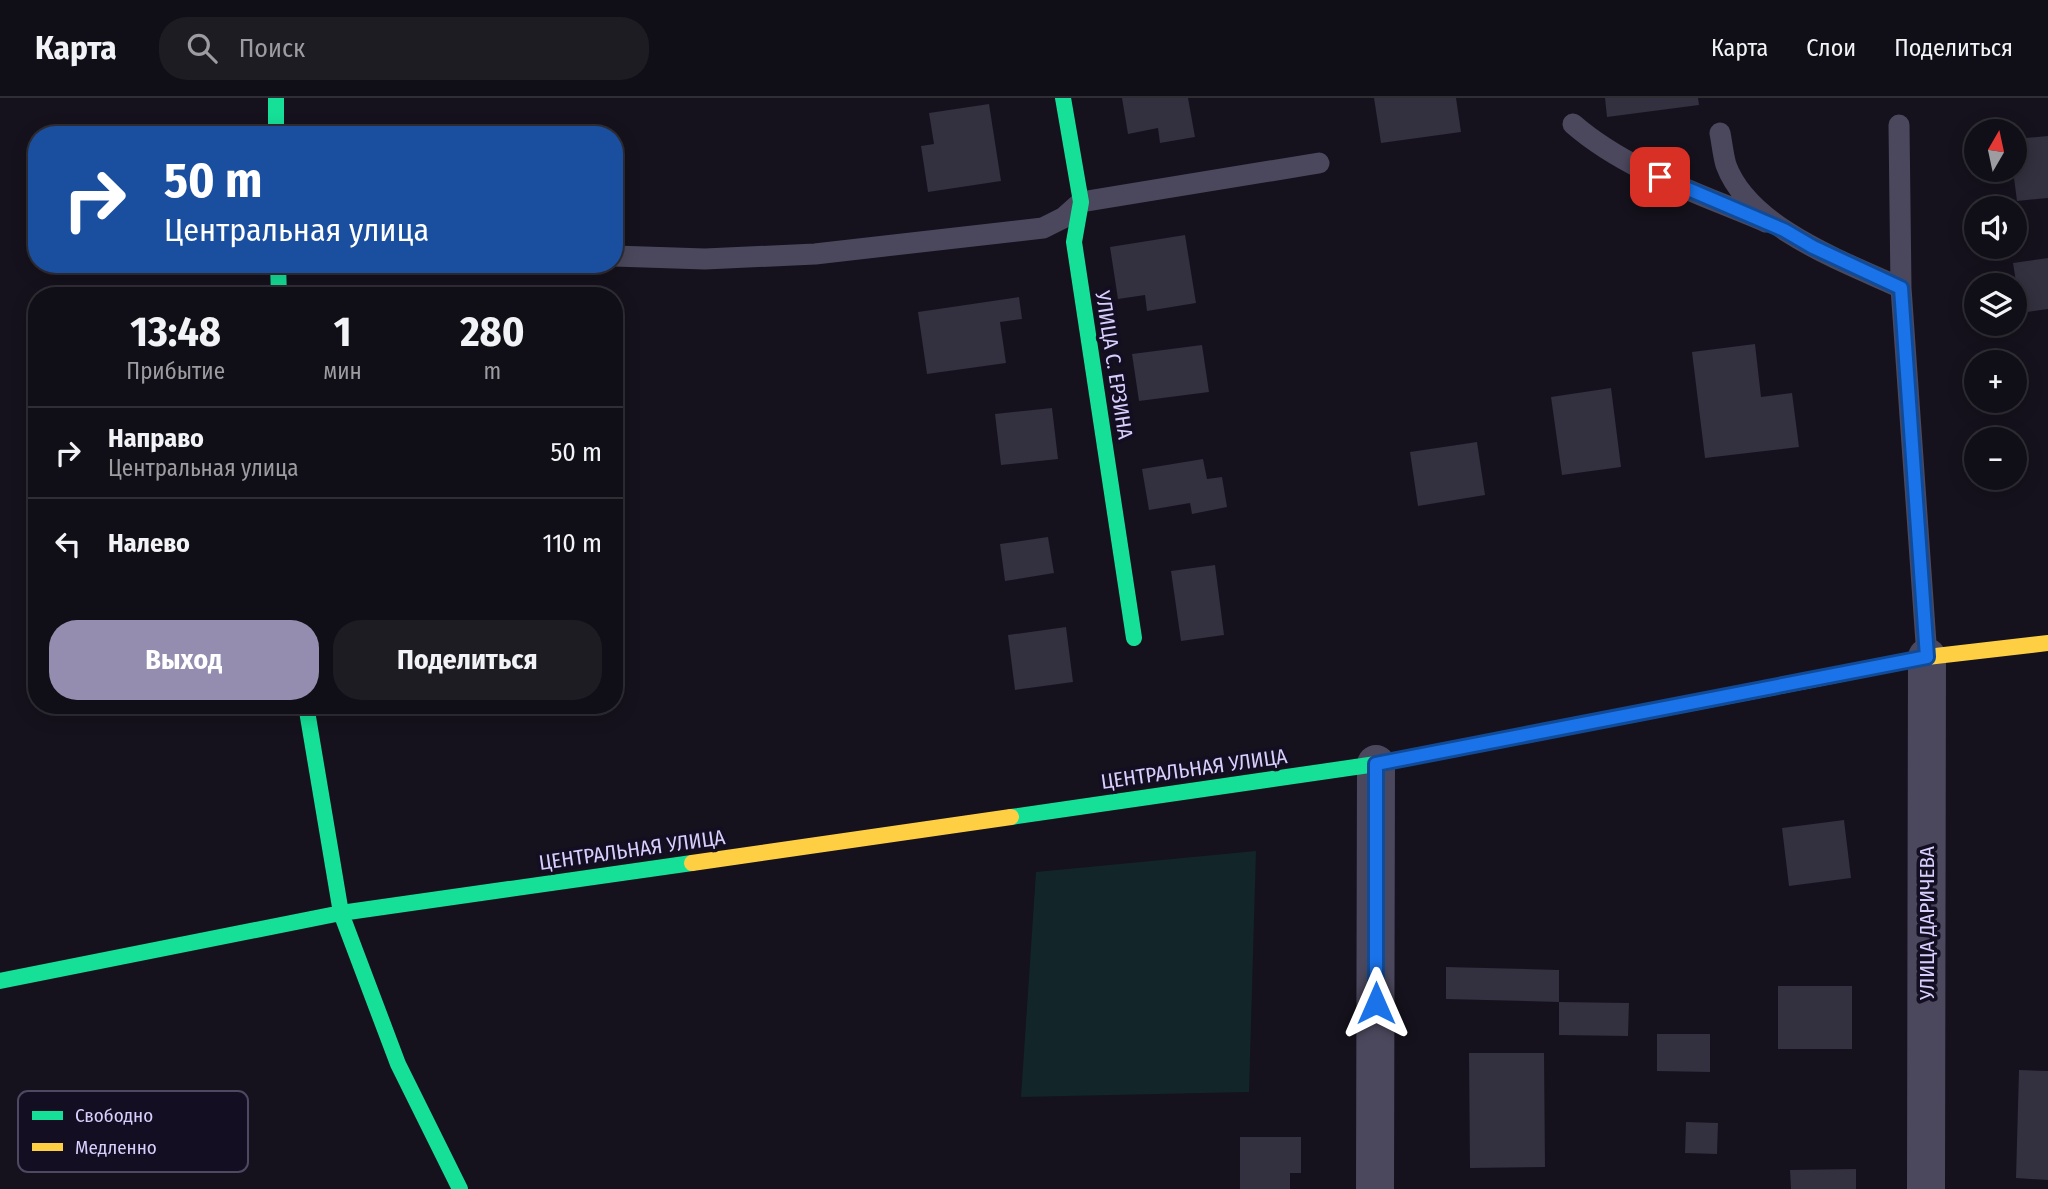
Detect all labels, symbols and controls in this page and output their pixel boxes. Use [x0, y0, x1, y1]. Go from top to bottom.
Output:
search box [159, 17, 649, 80]
text: Карта [35, 28, 117, 68]
icon: search [183, 29, 221, 67]
text: Поиск [239, 33, 305, 64]
text: Карта [1711, 34, 1768, 62]
text: Слои [1806, 34, 1856, 62]
text: Поделиться [1894, 34, 2013, 62]
north arrow [1964, 119, 2026, 182]
map controls [1964, 119, 2027, 490]
pin [1630, 147, 1690, 207]
text: 50 m [164, 151, 262, 210]
icon: right [49, 154, 140, 245]
icon: arrive [1641, 158, 1679, 196]
button: sound [1964, 196, 2027, 259]
text: Центральная улица [164, 211, 429, 249]
button: layers [1964, 273, 2027, 336]
street label: УЛИЦА С. ЕРЗИНА [1089, 288, 1139, 441]
text: 13:48 [130, 307, 221, 357]
text: 1 [334, 307, 351, 357]
text: 280 [460, 307, 525, 357]
button: + [1964, 350, 2027, 413]
text: Прибытие [126, 357, 225, 385]
text: мин [323, 357, 362, 385]
text: m [484, 357, 501, 385]
text: Направо [108, 423, 204, 454]
button: − [1964, 427, 2027, 490]
icon: right [49, 434, 87, 472]
text: 50 m [550, 437, 602, 468]
text: Центральная улица [108, 454, 299, 482]
icon: left [49, 525, 87, 563]
text: Налево [108, 528, 190, 559]
text: 110 m [542, 528, 602, 559]
button: Выход [49, 620, 319, 700]
button: Поделиться [333, 620, 602, 700]
street label: ЦЕНТРАЛЬНАЯ УЛИЦА [1099, 743, 1289, 795]
street label: ЦЕНТРАЛЬНАЯ УЛИЦА [537, 824, 727, 876]
street label: УЛИЦА ДАРИЧЕВА [1914, 846, 1940, 1001]
position arrow [1339, 966, 1413, 1040]
legend [18, 1091, 248, 1172]
text: Свободно [75, 1104, 153, 1127]
text: Медленно [75, 1136, 157, 1159]

